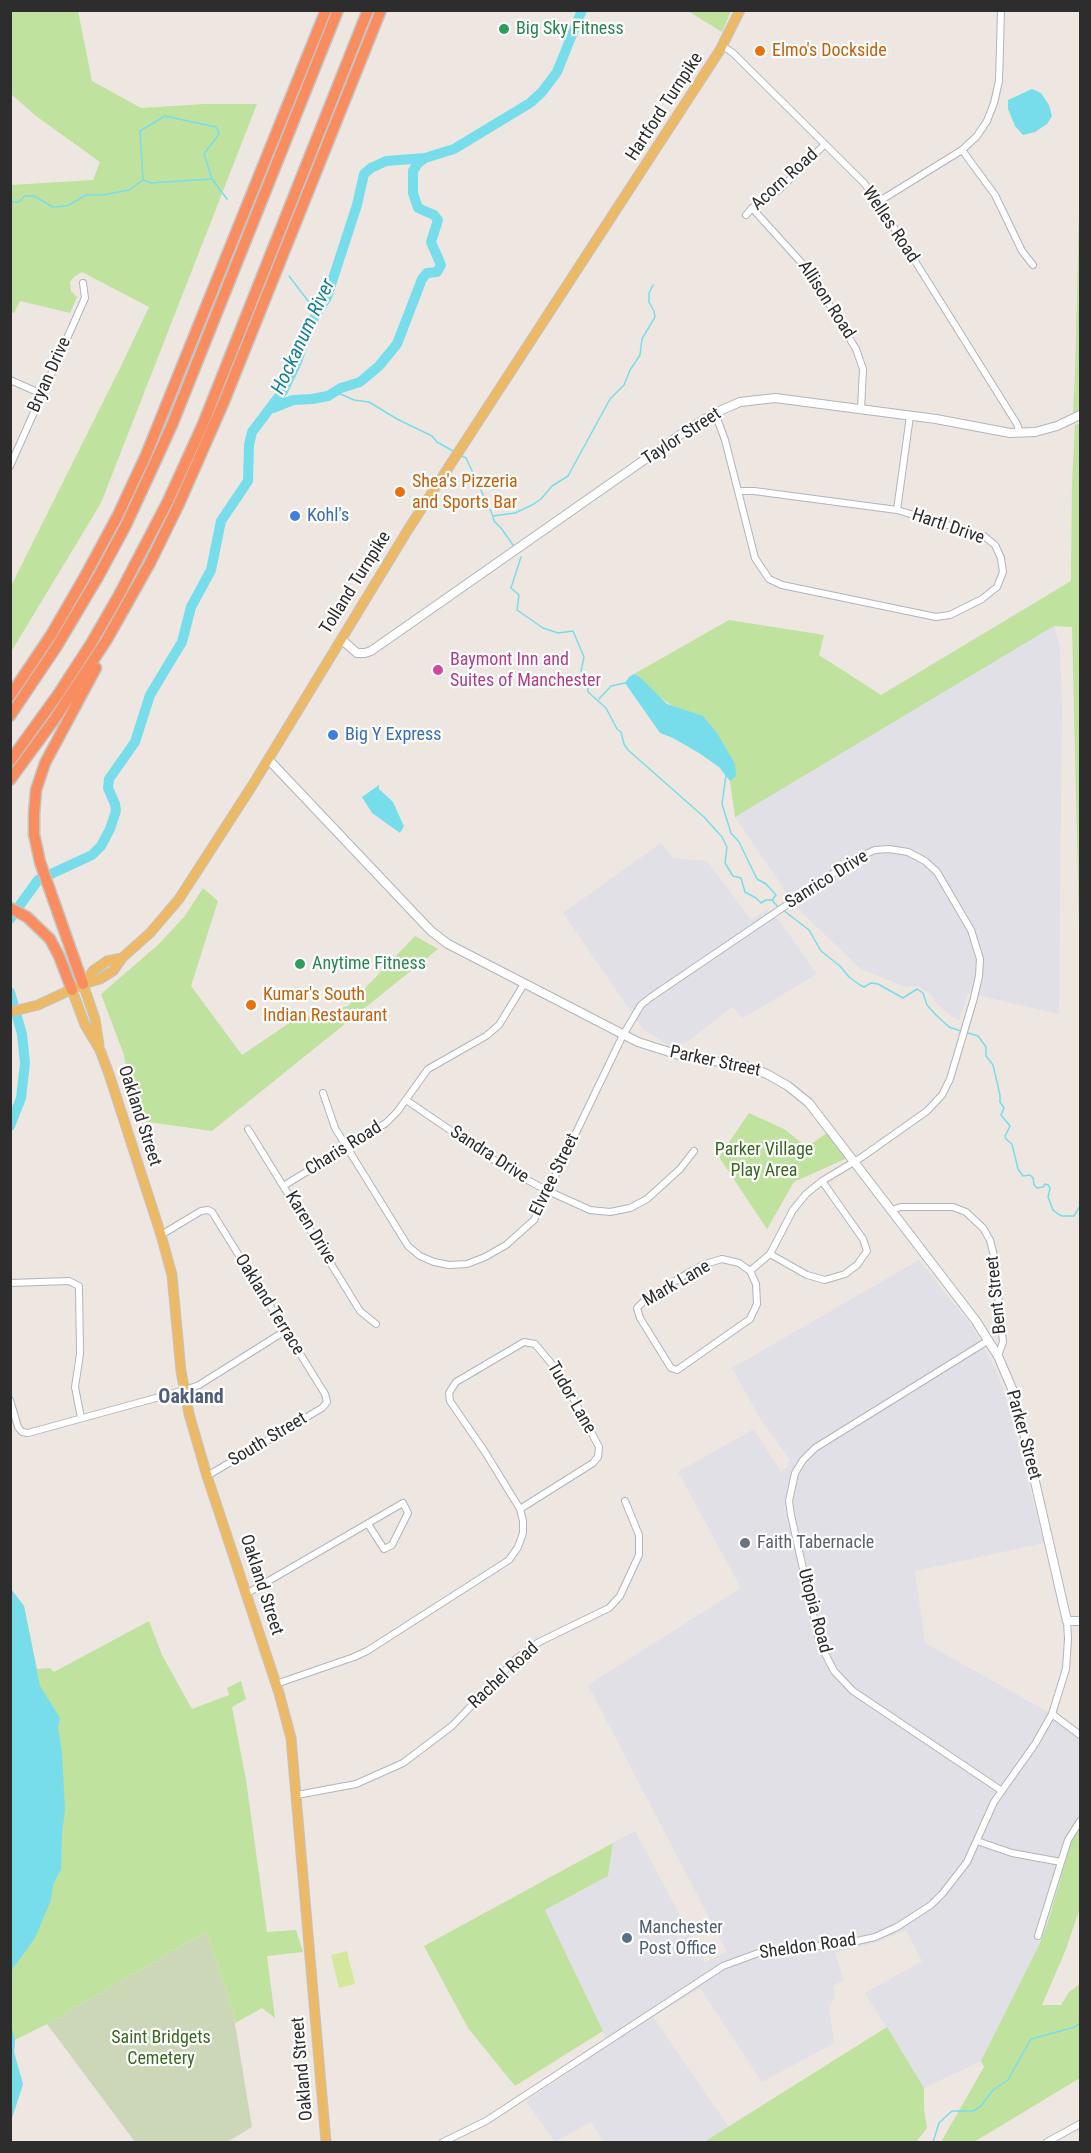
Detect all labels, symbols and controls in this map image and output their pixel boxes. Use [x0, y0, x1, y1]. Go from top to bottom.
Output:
place label: Big Sky Fitness [516, 18, 624, 40]
marker: Big Sky Fitness [497, 22, 511, 36]
place label: Elmo's Dockside [772, 40, 887, 62]
marker: Elmo's Dockside [753, 44, 767, 58]
street label: Hartford Turnpike [622, 49, 708, 165]
street label: Acorn Road [747, 144, 823, 216]
street label: Welles Road [857, 183, 923, 267]
street label: Allison Road [793, 257, 859, 343]
water label: Hockanum River [267, 275, 341, 399]
street label: Bryan Drive [24, 334, 76, 416]
street label: Taylor Street [639, 404, 725, 470]
place label: Shea's Pizzeria and Sports Bar [412, 471, 518, 514]
marker: Shea's Pizzeria and Sports Bar [393, 485, 407, 499]
place label: Kohl's [307, 505, 349, 527]
street label: Hartl Drive [909, 505, 987, 549]
marker: Kohl's [288, 509, 302, 523]
street label: Tolland Turnpike [316, 528, 396, 638]
place label: Baymont Inn and Suites of Manchester [450, 649, 601, 692]
marker: Baymont Inn and Suites of Manchester [431, 663, 445, 677]
place label: Big Y Express [345, 724, 441, 746]
marker: Big Y Express [326, 728, 340, 742]
street label: Sanrico Drive [782, 846, 872, 914]
place label: Anytime Fitness [312, 953, 426, 975]
marker: Anytime Fitness [293, 957, 307, 971]
place label: Kumar's South Indian Restaurant [263, 984, 387, 1026]
marker: Kumar's South Indian Restaurant [244, 998, 258, 1012]
street label: Parker Street [668, 1042, 762, 1082]
street label: Oakland Street [113, 1063, 165, 1169]
street label: Charis Road [302, 1117, 386, 1181]
street label: Sandra Drive [446, 1122, 532, 1188]
street label: Elvree Street [526, 1130, 584, 1220]
park label: Parker Village Play Area [715, 1139, 813, 1182]
street label: Karen Drive [280, 1188, 340, 1268]
street label: Oakland Terrace [229, 1251, 309, 1359]
street label: Bent Street [982, 1255, 1012, 1335]
street label: Mark Lane [639, 1256, 715, 1312]
street label: Tudor Lane [542, 1358, 600, 1438]
district label: Oakland [158, 1386, 224, 1410]
street label: Parker Street [1001, 1388, 1045, 1482]
street label: South Street [225, 1408, 311, 1472]
street label: Oakland Street [235, 1532, 287, 1638]
place label: Faith Tabernacle [757, 1532, 874, 1554]
marker: Faith Tabernacle [738, 1536, 752, 1550]
street label: Utopia Road [792, 1567, 836, 1655]
street label: Rachel Road [464, 1638, 544, 1714]
place label: Manchester Post Office [639, 1917, 723, 1960]
street label: Sheldon Road [758, 1930, 858, 1964]
marker: Manchester Post Office [620, 1931, 634, 1945]
street label: Oakland Street [288, 2016, 318, 2122]
park label: Saint Bridgets Cemetery [111, 2027, 211, 2070]

